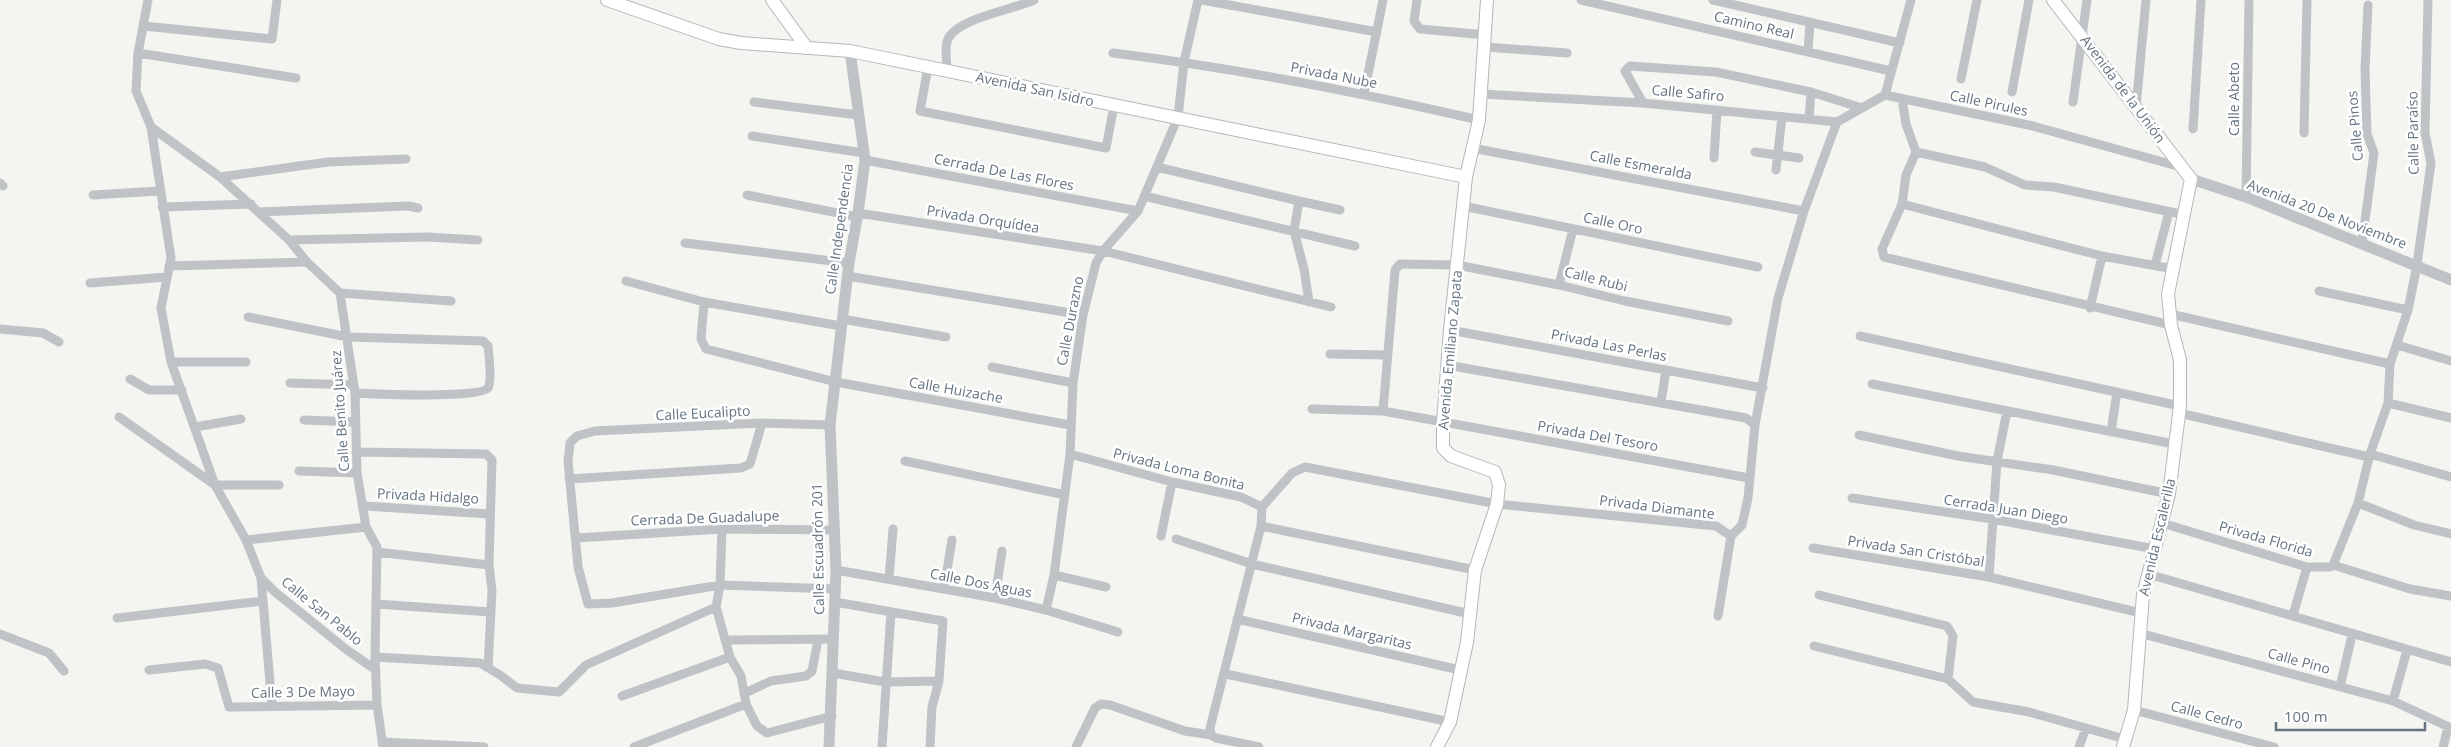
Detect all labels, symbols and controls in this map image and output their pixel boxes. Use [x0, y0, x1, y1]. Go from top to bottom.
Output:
street label: Camino Real [1712, 6, 1796, 43]
street label: Avenida de la Unión [2077, 31, 2170, 146]
street label: Privada Nube [1289, 57, 1379, 92]
street label: Calle Abeto [2224, 62, 2243, 136]
street label: Avenida San Isidro [974, 67, 1096, 110]
street label: Calle Safiro [1651, 80, 1725, 105]
street label: Calle Pirules [1948, 85, 2030, 120]
street label: Calle Pinos [2342, 90, 2367, 162]
street label: Calle Paraíso [2402, 91, 2423, 175]
street label: Calle Esmeralda [1588, 145, 1694, 184]
street label: Cerrada De Las Flores [932, 149, 1076, 194]
street label: Calle Independencia [820, 162, 857, 296]
street label: Avenida 20 De Noviembre [2245, 174, 2410, 253]
street label: Privada Orquídea [925, 200, 1041, 237]
street label: Calle Oro [1582, 207, 1645, 238]
street label: Calle Rubi [1563, 261, 1630, 296]
street label: Avenida Emiliano Zapata [1433, 269, 1466, 431]
street label: Calle Durazno [1052, 274, 1088, 367]
street label: Privada Las Perlas [1549, 324, 1669, 365]
street label: Calle Benito Juárez [326, 349, 353, 472]
street label: Calle Huizache [908, 372, 1005, 407]
street label: Calle Eucalipto [655, 401, 751, 424]
street label: Privada Del Tesoro [1536, 416, 1660, 455]
street label: Privada Loma Bonita [1111, 443, 1247, 494]
street label: Avenida Escalerilla [2134, 476, 2179, 598]
street label: Privada Hidalgo [376, 483, 480, 508]
street label: Calle Escuadrón 201 [807, 483, 828, 615]
street label: Cerrada Juan Diego [1942, 489, 2070, 528]
street label: Privada Diamante [1598, 490, 1716, 523]
street label: Cerrada De Guadalupe [630, 505, 780, 530]
street label: Privada Florida [2217, 516, 2315, 561]
street label: Privada San Cristóbal [1846, 530, 1986, 571]
street label: Calle Dos Aguas [928, 563, 1034, 602]
street label: Calle San Pablo [278, 572, 367, 649]
street label: Privada Margaritas [1290, 607, 1414, 654]
street label: Calle Pino [2266, 643, 2333, 678]
street label: Calle 3 De Mayo [251, 681, 355, 702]
street label: Calle Cedro [2169, 696, 2246, 733]
scale bar [2276, 700, 2425, 732]
text: 100 m [2284, 706, 2328, 726]

